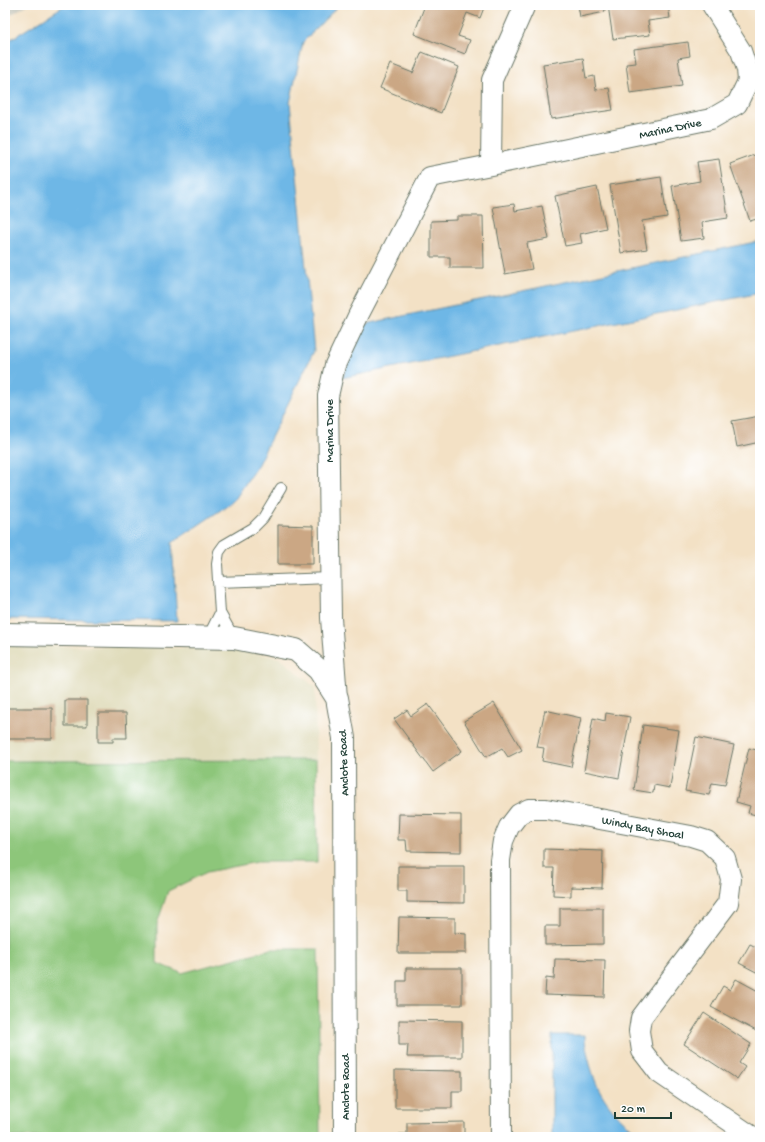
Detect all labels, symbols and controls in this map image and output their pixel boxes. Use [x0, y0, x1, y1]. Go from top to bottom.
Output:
street label: Marina Drive [638, 116, 704, 143]
street label: Marina Drive [324, 399, 338, 463]
street label: Anclote Road [337, 729, 353, 796]
street label: Windy Bay Shoal [600, 814, 685, 844]
street label: Anclote Road [340, 1053, 354, 1120]
scale bar [615, 1094, 671, 1120]
text: 20 m [621, 1103, 646, 1117]

